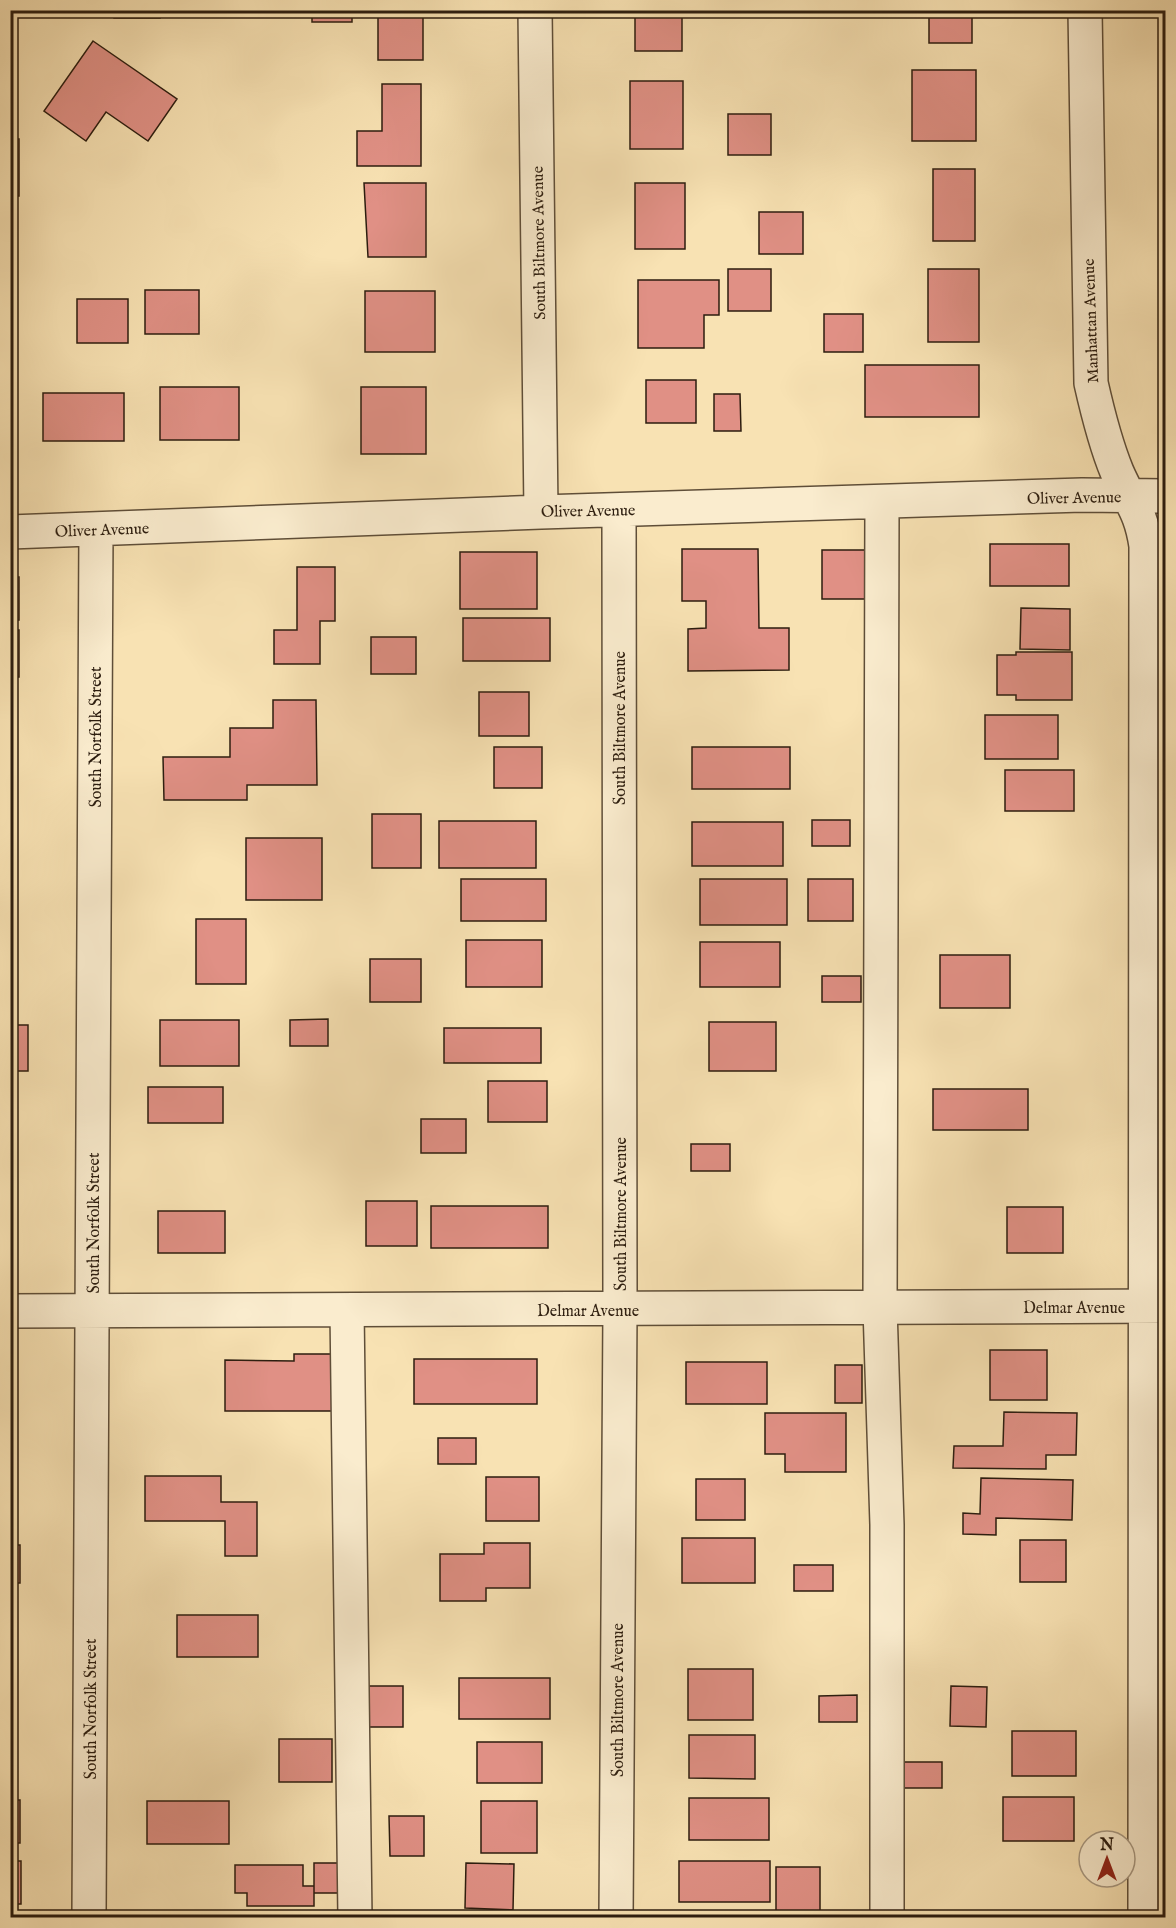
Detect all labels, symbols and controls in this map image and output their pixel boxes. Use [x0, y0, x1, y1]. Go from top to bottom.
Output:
street label: South Biltmore Avenue [529, 166, 551, 320]
street label: Manhattan Avenue [1080, 258, 1104, 384]
street label: Oliver Avenue [1027, 488, 1121, 510]
street label: Oliver Avenue [541, 501, 635, 523]
street label: Oliver Avenue [55, 519, 150, 543]
street label: South Biltmore Avenue [611, 651, 631, 805]
street label: South Norfolk Street [87, 666, 107, 807]
street label: South Biltmore Avenue [612, 1137, 632, 1291]
street label: South Norfolk Street [85, 1152, 105, 1293]
street label: Delmar Avenue [1023, 1299, 1125, 1319]
street label: Delmar Avenue [537, 1302, 639, 1322]
street label: South Biltmore Avenue [609, 1623, 629, 1777]
street label: South Norfolk Street [82, 1638, 102, 1779]
north arrow [1077, 1829, 1137, 1889]
text: N [1099, 1836, 1114, 1856]

